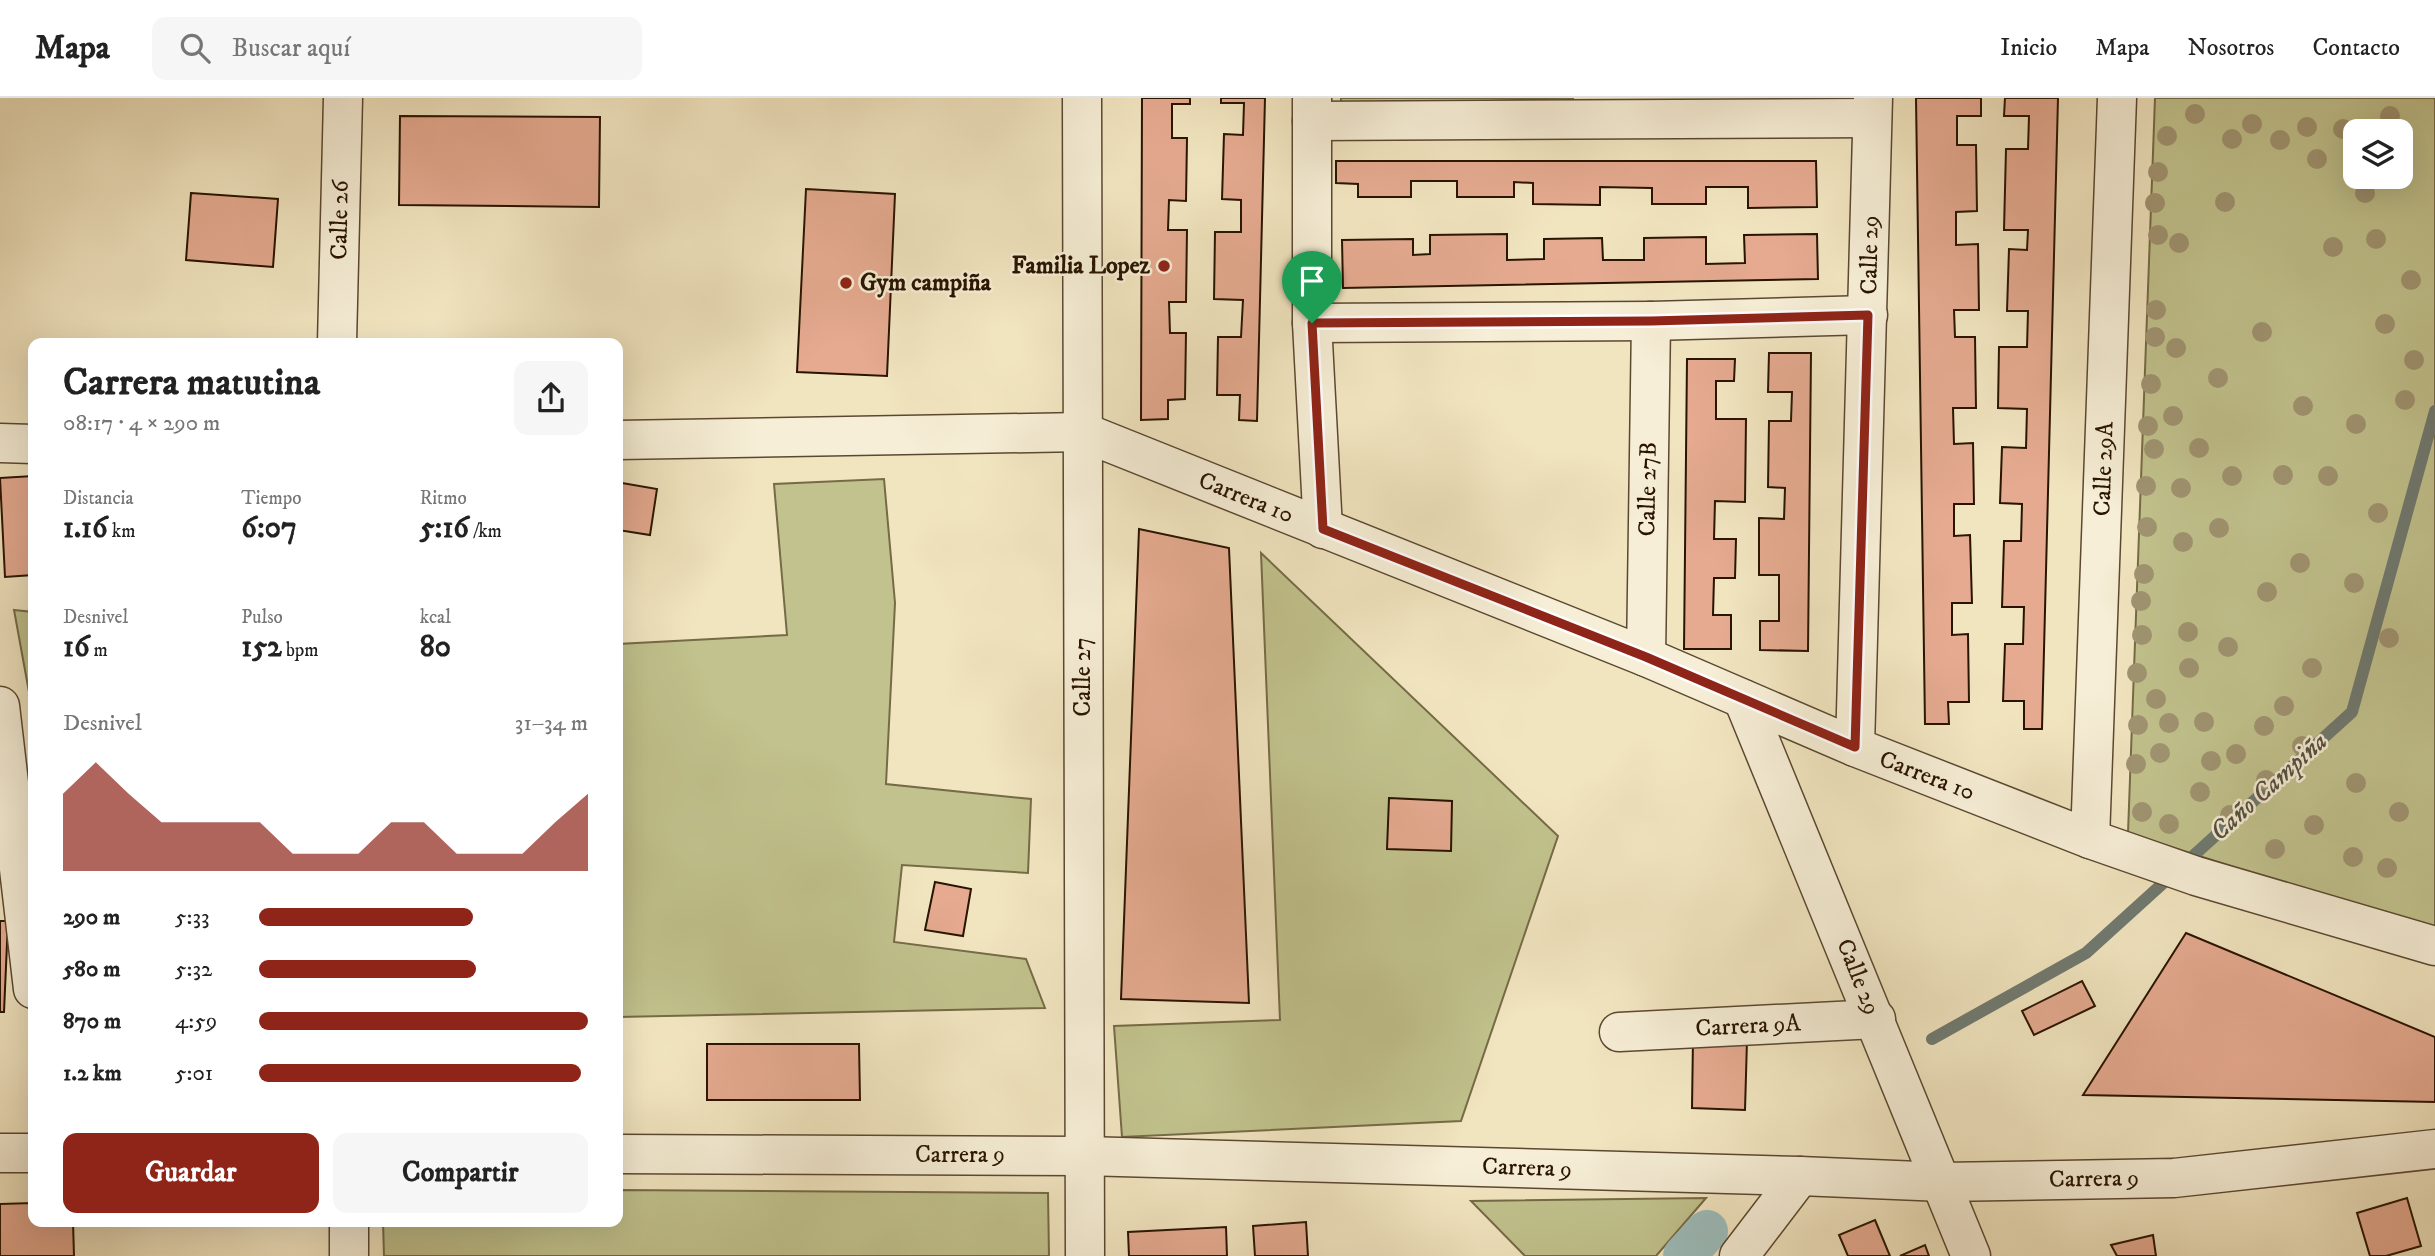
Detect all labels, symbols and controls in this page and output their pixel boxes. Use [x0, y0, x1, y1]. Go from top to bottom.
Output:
search box [152, 17, 642, 80]
text: Mapa [35, 28, 110, 69]
icon: search [176, 29, 214, 67]
text: Buscar aquí [232, 32, 350, 65]
text: Inicio [2000, 33, 2057, 63]
text: Mapa [2095, 33, 2150, 63]
text: Nosotros [2188, 33, 2274, 63]
text: Contacto [2312, 33, 2400, 63]
map controls [2343, 119, 2413, 189]
button: layers [2343, 119, 2413, 189]
street label: Calle 26 [324, 178, 356, 260]
street label: Calle 29 [1854, 215, 1886, 295]
place label: Familia Lopez [1011, 251, 1151, 281]
pin [1282, 251, 1342, 323]
marker: Familia Lopez [1156, 258, 1172, 274]
icon: arrive [1293, 262, 1331, 300]
place label: Gym campiña [860, 268, 992, 298]
marker: Gym campiña [838, 275, 854, 291]
text: Carrera matutina [63, 359, 320, 407]
button: share [514, 361, 588, 435]
text: 08:17 · 4 × 290 m [63, 409, 220, 438]
street label: Calle 29A [2087, 420, 2121, 517]
street label: Calle 27B [1632, 441, 1664, 537]
street label: Carrera 10 [1194, 465, 1298, 531]
text: Distancia [63, 487, 134, 510]
text: Tiempo [241, 487, 301, 510]
text: Ritmo [420, 487, 467, 510]
text: 1.16 [63, 510, 108, 547]
text: 6:07 [241, 510, 297, 547]
text: 5:16 [420, 510, 469, 547]
text: km [108, 520, 135, 543]
text: /km [469, 520, 502, 543]
text: Desnivel [63, 606, 128, 629]
text: Pulso [241, 606, 283, 629]
text: kcal [420, 606, 451, 629]
text: 16 [63, 629, 90, 666]
text: 152 [241, 629, 282, 666]
text: 80 [420, 629, 451, 666]
street label: Calle 27 [1068, 637, 1098, 717]
text: m [90, 639, 108, 662]
text: bpm [282, 639, 319, 662]
text: Desnivel [63, 709, 142, 738]
text: 31–34 m [515, 709, 588, 738]
water label: Caño Campiña [2203, 726, 2335, 848]
street label: Carrera 10 [1875, 744, 1979, 808]
text: 290 m [63, 903, 120, 932]
text: 5:33 [175, 903, 210, 932]
street label: Calle 29 [1829, 935, 1887, 1019]
text: 580 m [63, 955, 120, 984]
text: 5:32 [175, 955, 212, 984]
text: 870 m [63, 1007, 121, 1036]
text: 4:59 [175, 1007, 217, 1036]
street label: Carrera 9A [1695, 1008, 1802, 1044]
text: 1.2 km [63, 1059, 122, 1088]
text: 5:01 [175, 1059, 213, 1088]
button: Guardar [63, 1133, 319, 1213]
button: Compartir [333, 1133, 588, 1213]
street label: Carrera 9 [915, 1140, 1005, 1170]
street label: Carrera 9 [1481, 1151, 1573, 1185]
street label: Carrera 9 [2049, 1163, 2139, 1195]

